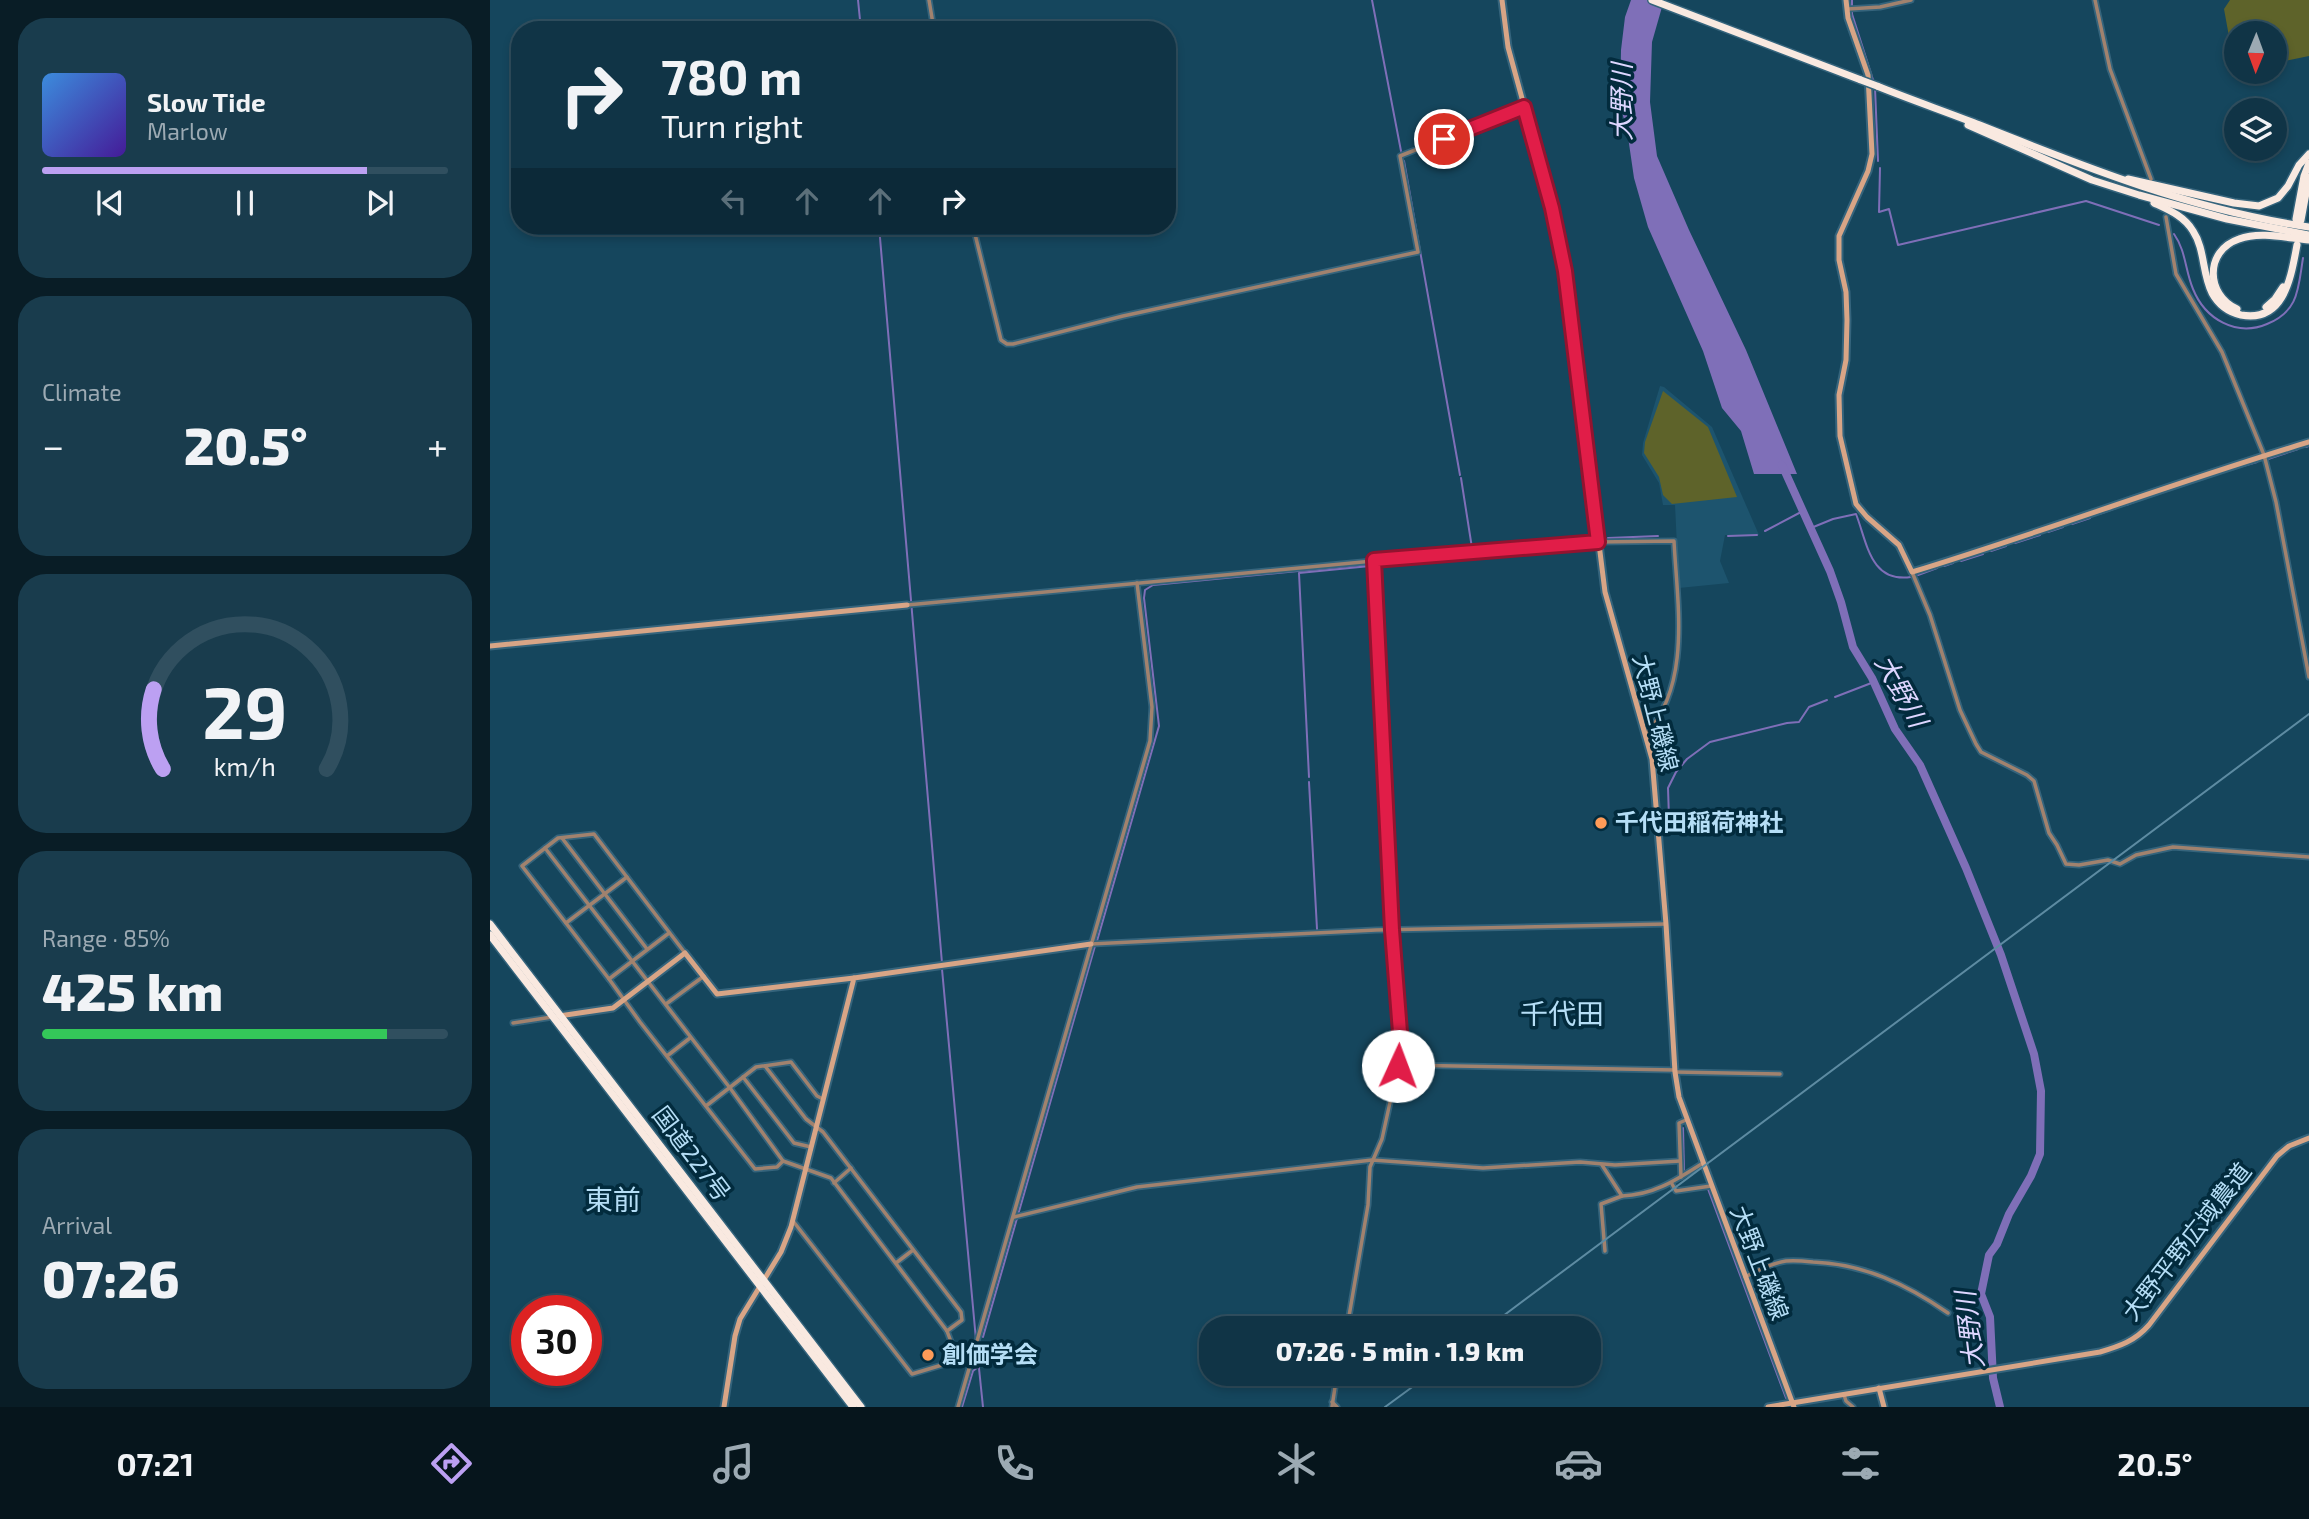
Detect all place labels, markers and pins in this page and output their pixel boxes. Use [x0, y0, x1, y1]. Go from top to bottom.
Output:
pin [1414, 109, 1474, 169]
place label: 千代田稲荷神社 [1615, 807, 1783, 836]
marker: 千代田稲荷神社 [1593, 815, 1609, 831]
place label: 創価学会 [942, 1339, 1038, 1368]
marker: 創価学会 [920, 1347, 936, 1363]

